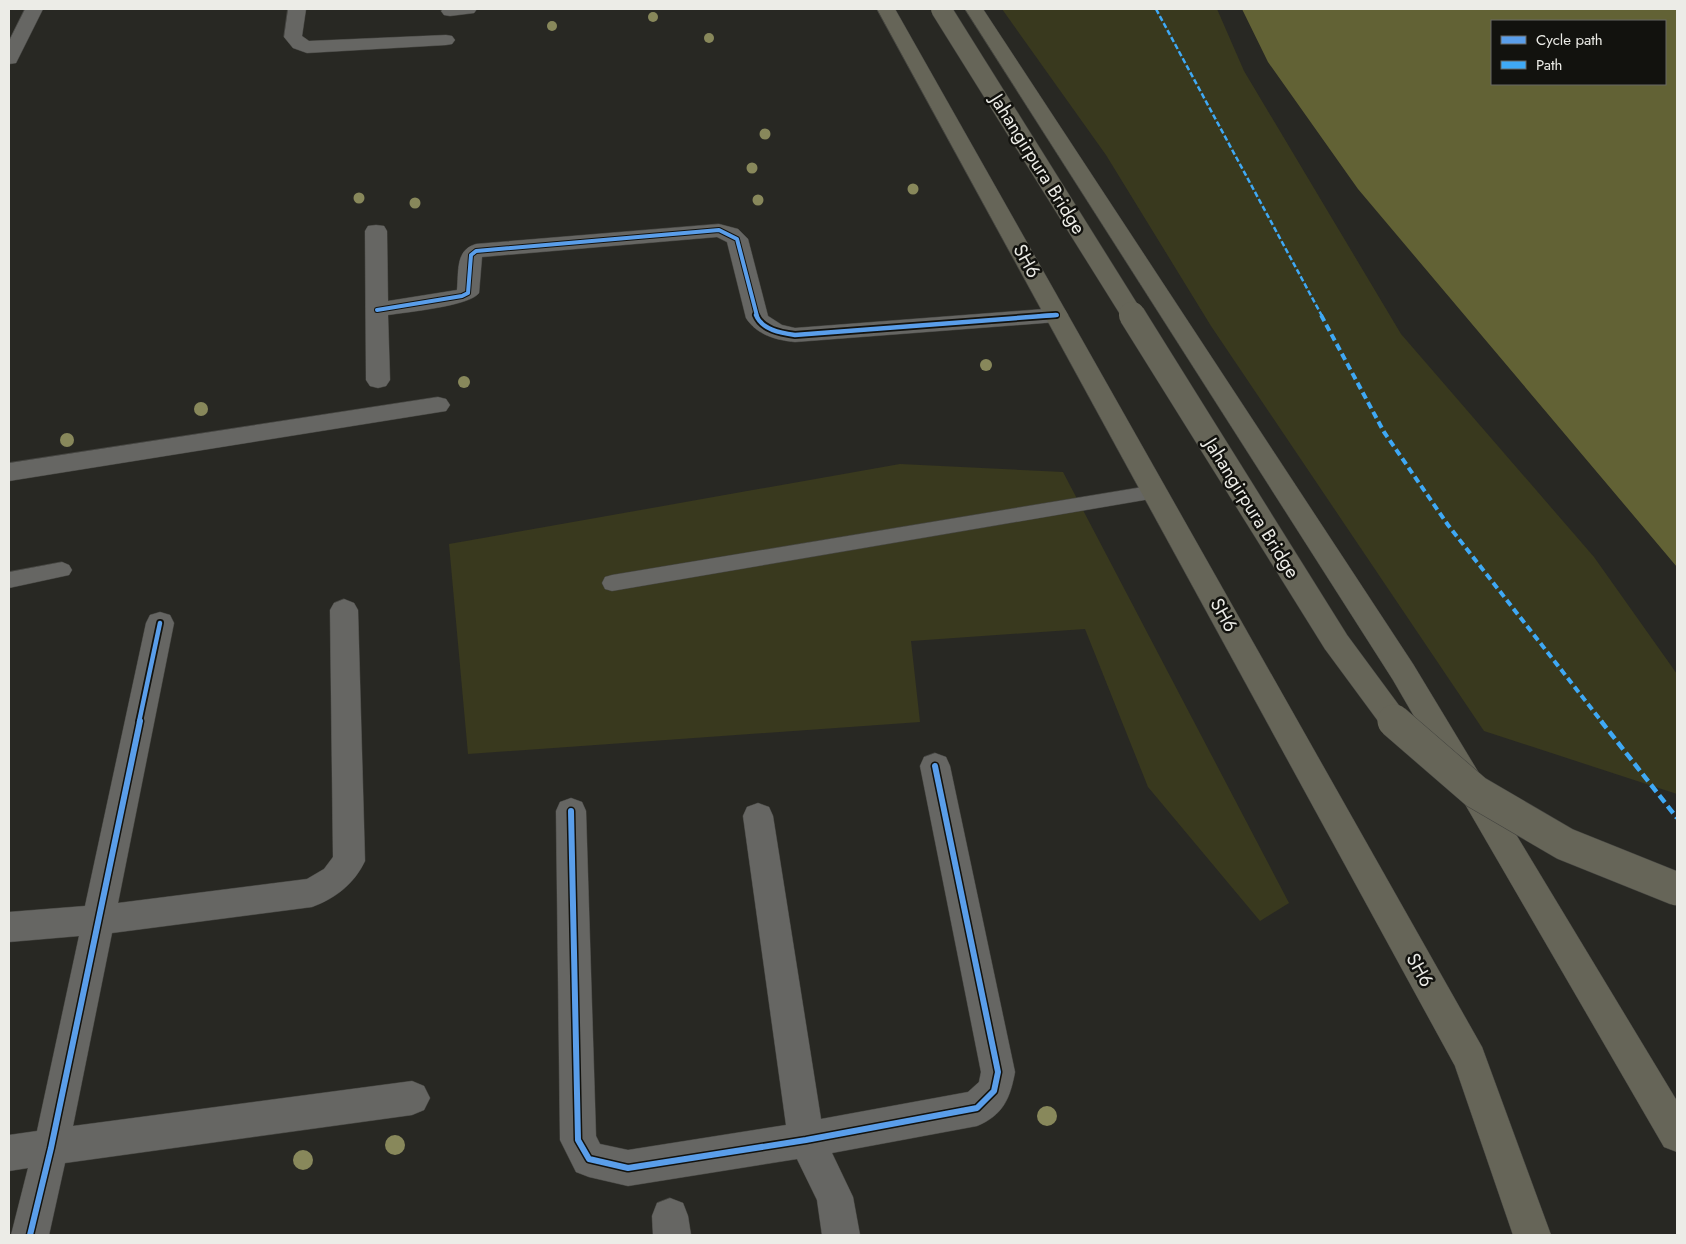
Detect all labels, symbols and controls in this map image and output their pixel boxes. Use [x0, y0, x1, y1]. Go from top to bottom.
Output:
legend [1491, 20, 1666, 85]
text: Cycle path [1536, 29, 1603, 51]
text: Path [1536, 54, 1562, 76]
street label: Jahangirpura Bridge [982, 86, 1092, 239]
street label: SH6 [1007, 239, 1047, 283]
street label: Jahangirpura Bridge [1196, 430, 1306, 583]
street label: SH6 [1204, 593, 1244, 637]
street label: SH6 [1400, 948, 1440, 992]

